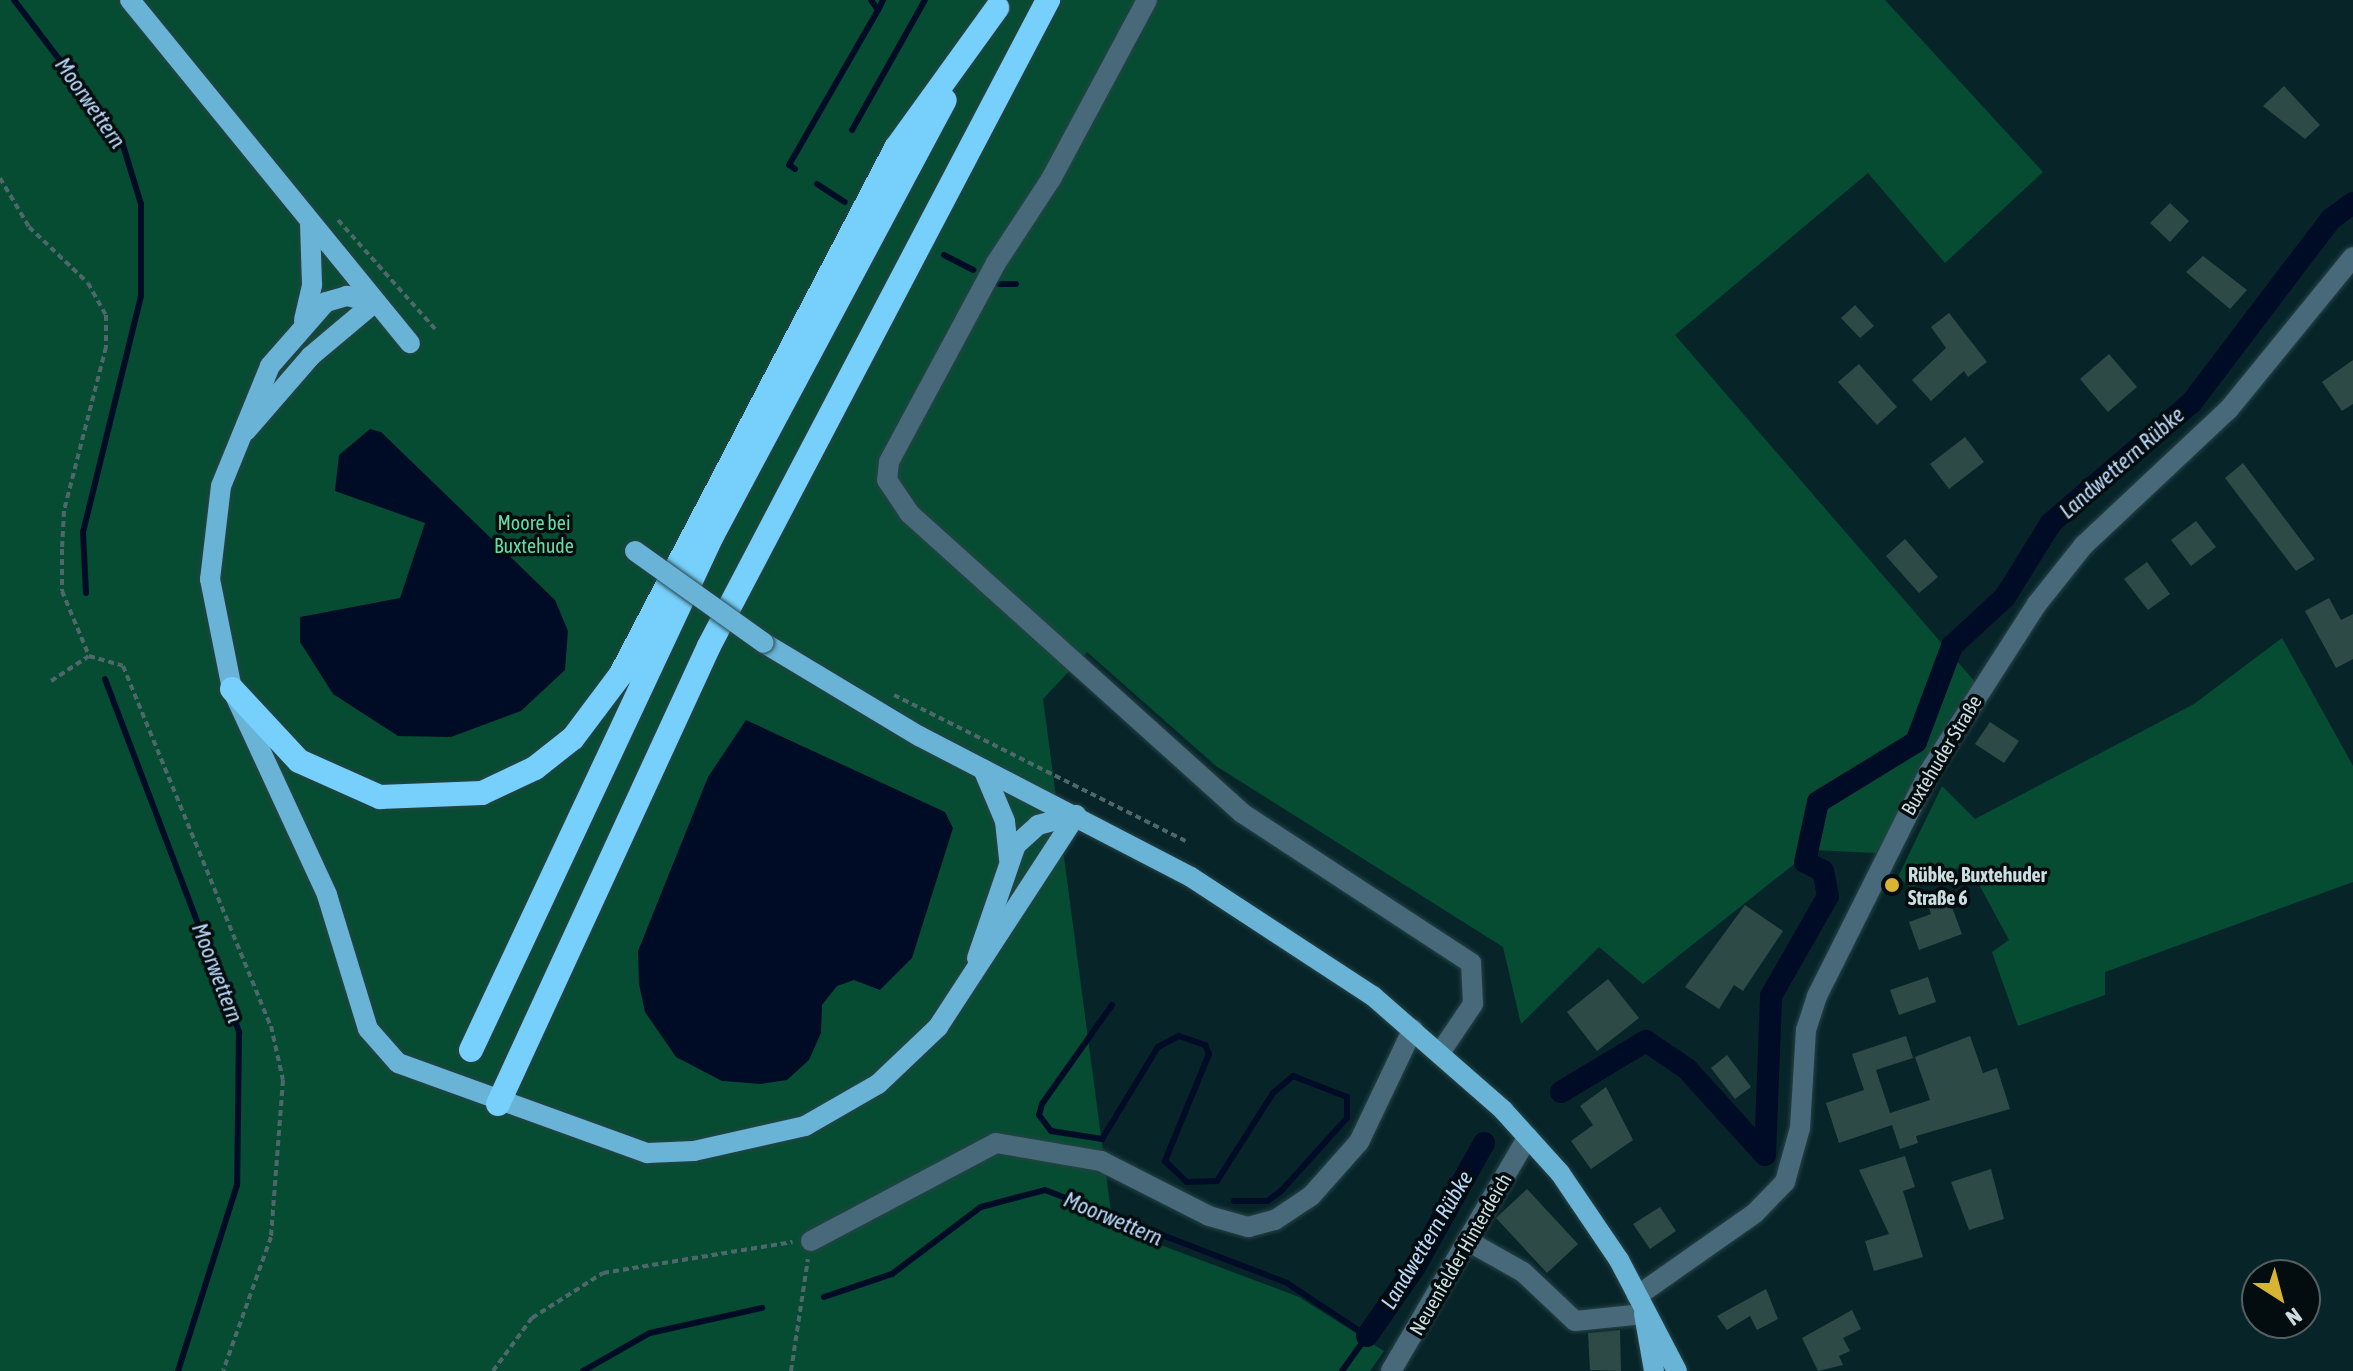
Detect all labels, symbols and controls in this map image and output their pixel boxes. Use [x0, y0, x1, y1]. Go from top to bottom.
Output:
water label: Moorwettern [49, 53, 131, 153]
water label: Landwettern Rübke [2054, 402, 2190, 524]
park label: Moore bei Buxtehude [494, 511, 574, 558]
street label: Buxtehuder Straße [1896, 691, 1986, 819]
place label: Rübke, Buxtehuder Straße 6 [1908, 862, 2047, 909]
marker: Rübke, Buxtehuder Straße 6 [1883, 876, 1901, 894]
water label: Moorwettern [186, 920, 248, 1026]
water label: Landwettern Rübke [1375, 1166, 1479, 1314]
street label: Neuenfelder Hinterdeich [1404, 1169, 1516, 1339]
water label: Moorwettern [1060, 1186, 1166, 1252]
north arrow [2241, 1259, 2321, 1339]
text: N [2281, 1302, 2307, 1331]

